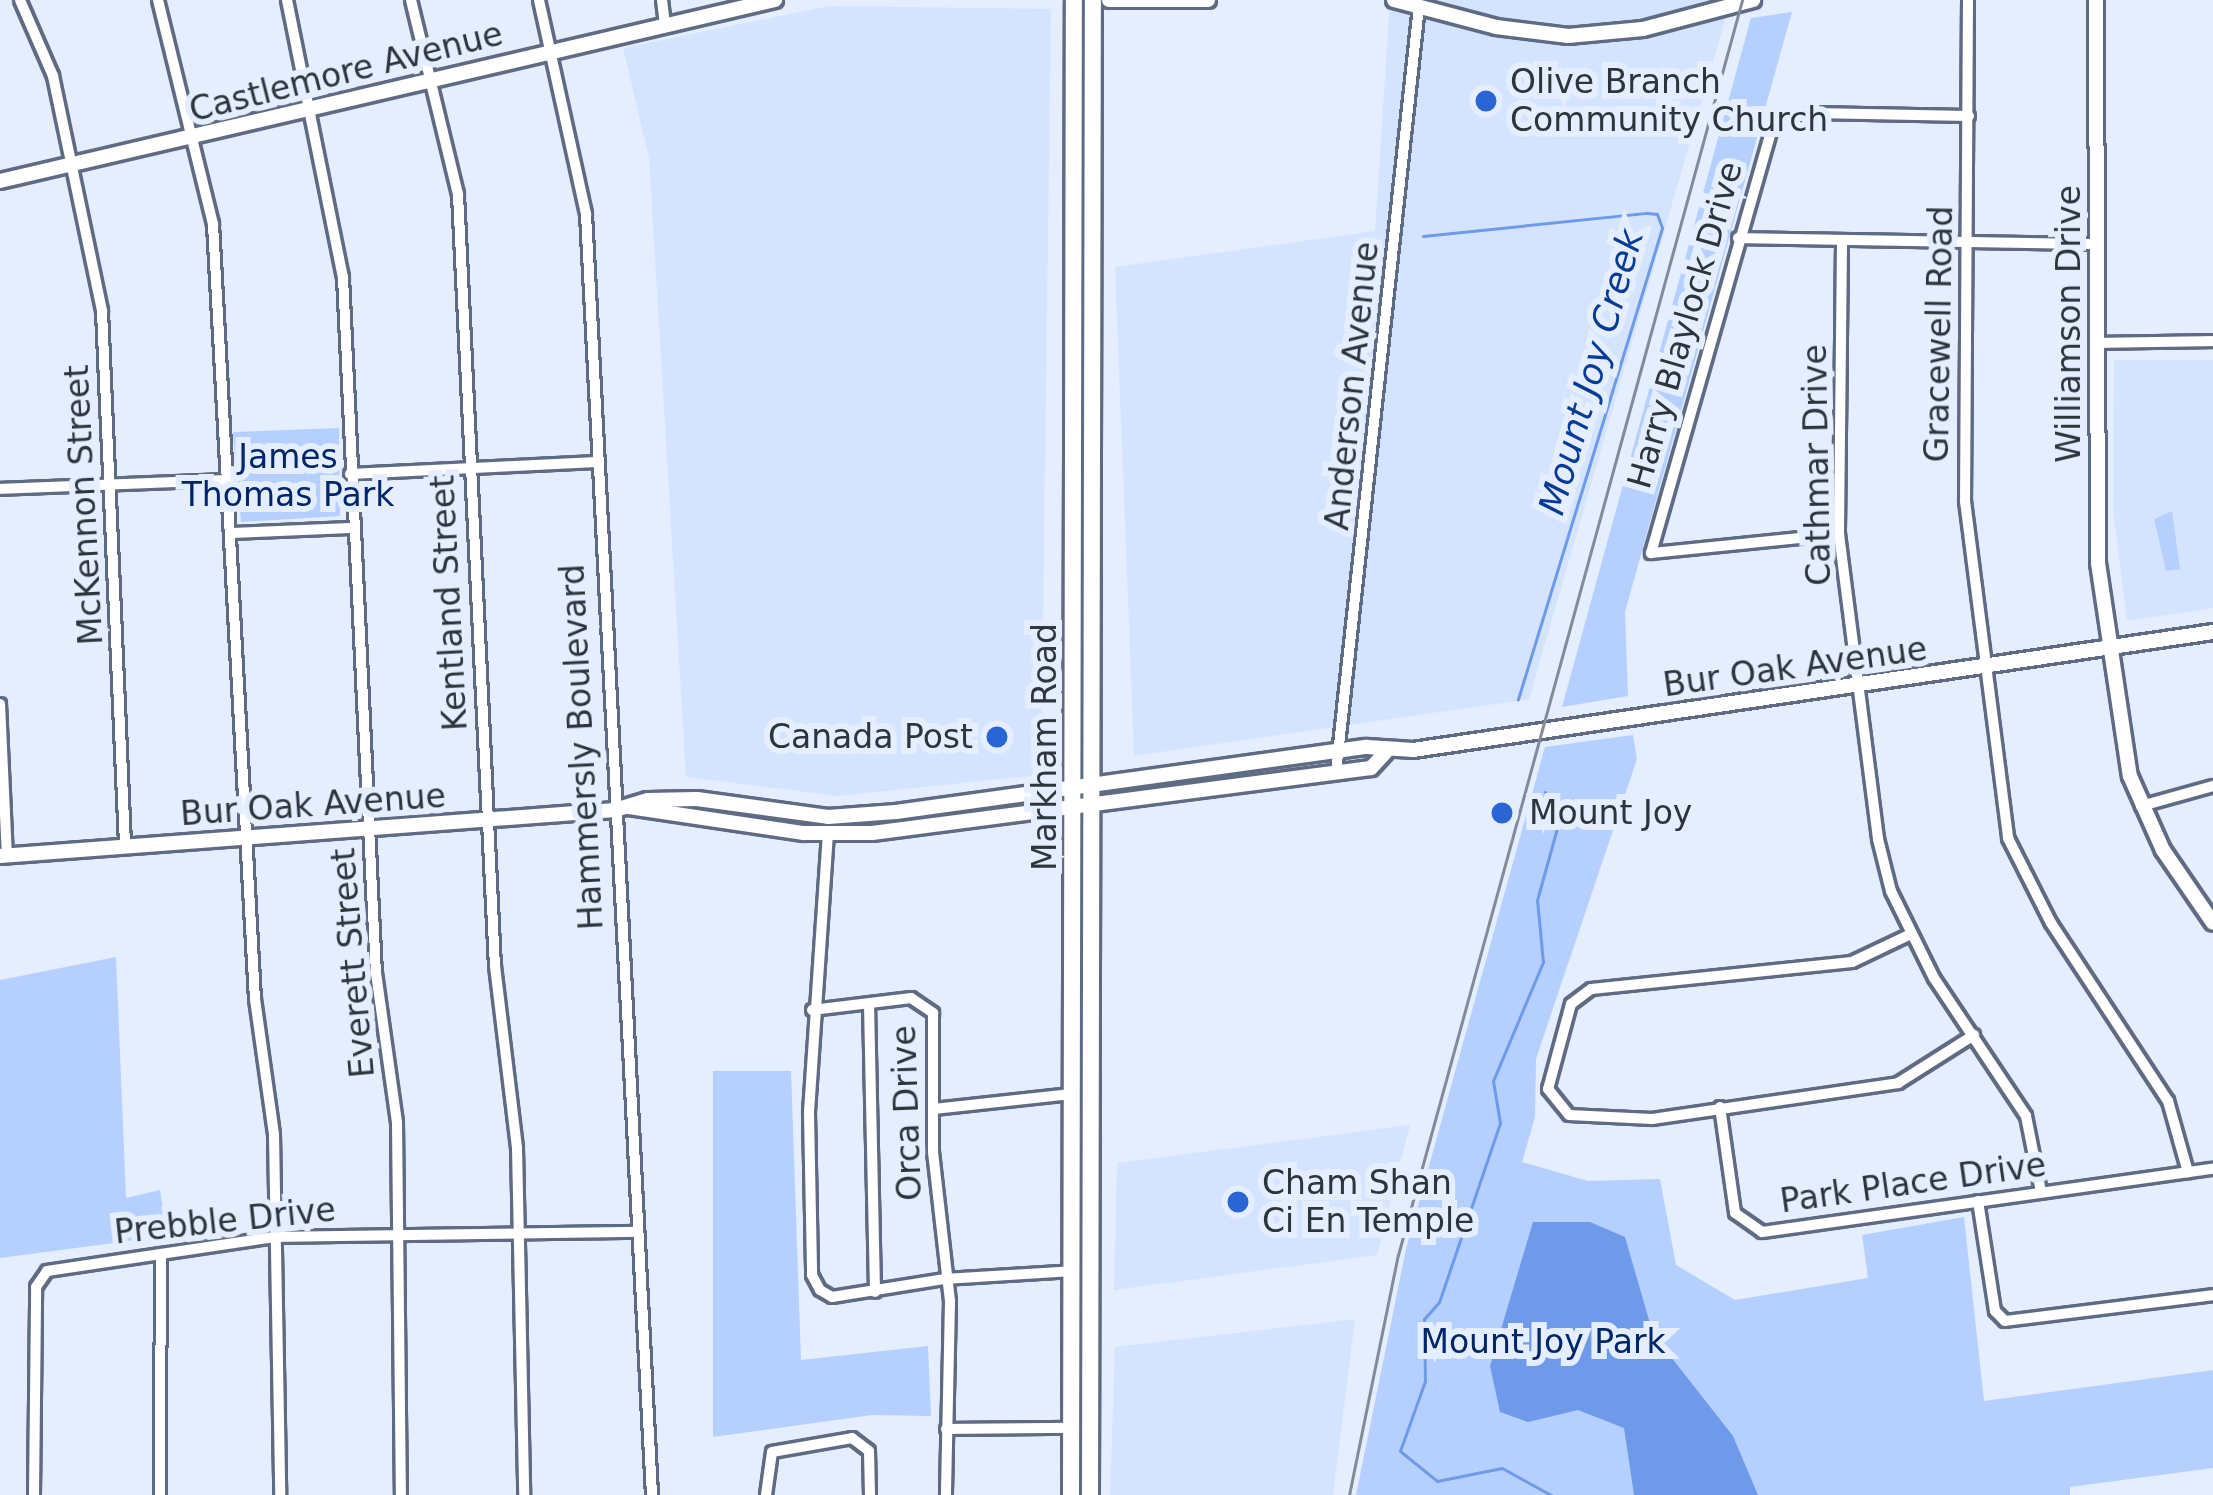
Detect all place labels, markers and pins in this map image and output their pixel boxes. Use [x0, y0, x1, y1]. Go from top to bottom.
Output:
place label: Olive Branch Community Church [1510, 62, 1828, 140]
marker: Olive Branch Community Church [1473, 88, 1499, 114]
place label: Canada Post [768, 717, 973, 757]
marker: Canada Post [984, 724, 1010, 750]
place label: Mount Joy [1529, 793, 1692, 833]
marker: Mount Joy [1486, 797, 1518, 829]
place label: Cham Shan Ci En Temple [1262, 1163, 1474, 1241]
marker: Cham Shan Ci En Temple [1225, 1189, 1251, 1215]

